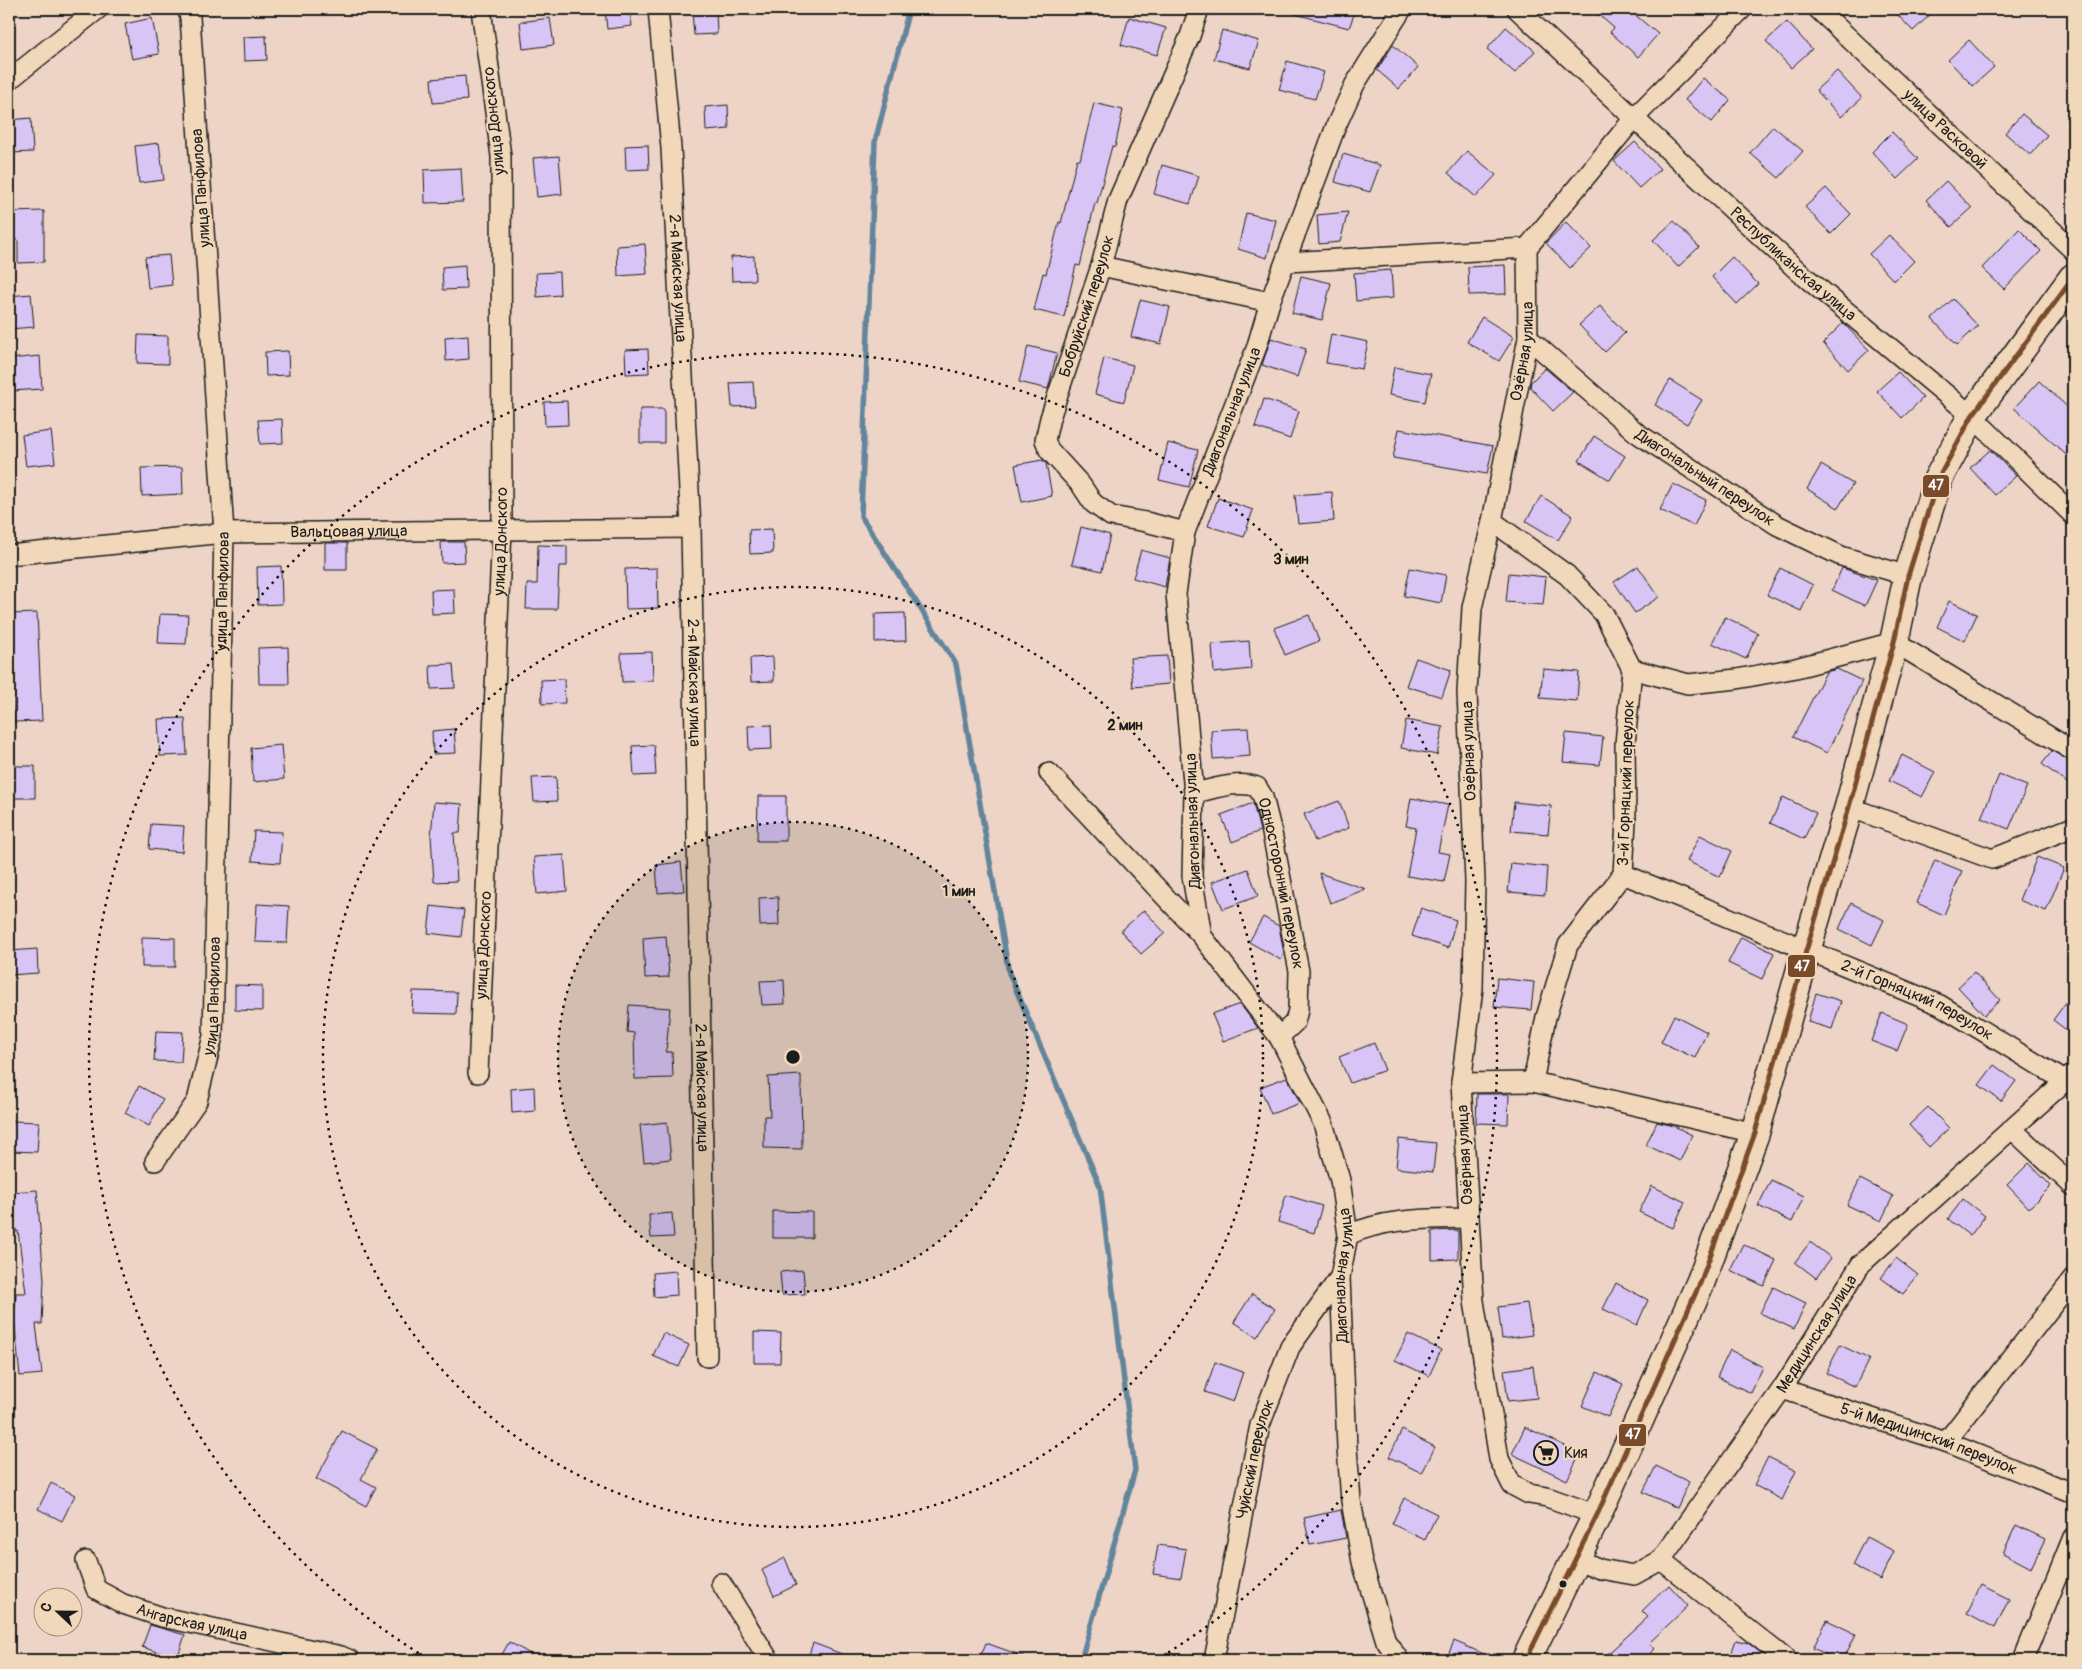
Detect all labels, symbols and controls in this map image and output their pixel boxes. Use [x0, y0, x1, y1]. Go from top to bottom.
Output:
street label: улица Донского [478, 66, 510, 177]
street label: улица Расковой [1898, 84, 1991, 174]
street label: улица Панфилова [187, 128, 215, 249]
street label: Республиканская улица [1726, 203, 1860, 325]
street label: 2-я Майская улица [664, 214, 691, 343]
street label: Бобруйский переулок [1054, 233, 1118, 380]
street label: Озёрная улица [1506, 302, 1538, 403]
street label: Диагональная улица [1198, 344, 1266, 479]
street label: Диагональный переулок [1631, 424, 1778, 531]
line badge: 47 [1922, 474, 1950, 498]
text: 47 [1928, 477, 1944, 494]
street label: улица Донского [489, 487, 512, 597]
street label: Вальцовая улица [290, 521, 408, 542]
street label: улица Панфилова [211, 531, 234, 652]
text: 3 мин [1273, 550, 1309, 569]
street label: 2-я Майская улица [683, 619, 705, 747]
street label: 3-й Горняцкий переулок [1613, 700, 1639, 866]
street label: Озёрная улица [1457, 701, 1481, 801]
text: 2 мин [1107, 716, 1143, 735]
street label: Диагональная улица [1181, 753, 1205, 890]
street label: Односторонний переулок [1253, 795, 1308, 971]
text: 1 мин [942, 882, 976, 901]
street label: улица Донского [471, 890, 496, 1001]
street label: улица Панфилова [198, 936, 225, 1059]
line badge: 47 [1787, 954, 1816, 978]
street label: 2-й Горняцкий переулок [1838, 955, 1997, 1045]
text: 47 [1794, 958, 1810, 975]
street label: 2-я Майская улица [691, 1023, 713, 1152]
centre of rings [784, 1048, 802, 1066]
street label: Озёрная улица [1452, 1104, 1478, 1206]
street label: Диагональная улица [1329, 1207, 1358, 1344]
street label: Медицинская улица [1772, 1271, 1862, 1397]
street label: Чуйский переулок [1232, 1396, 1279, 1521]
street label: 5-й Медицинский переулок [1838, 1398, 2020, 1480]
line badge: 47 [1618, 1423, 1647, 1447]
text: 47 [1625, 1426, 1641, 1443]
supermarket icon: Кия [1533, 1440, 1559, 1466]
place label: Кия [1564, 1443, 1588, 1463]
unlabelled marker [1558, 1579, 1568, 1589]
north arrow [32, 1586, 82, 1636]
street label: Ангарская улица [134, 1599, 249, 1645]
text: С [37, 1600, 56, 1615]

